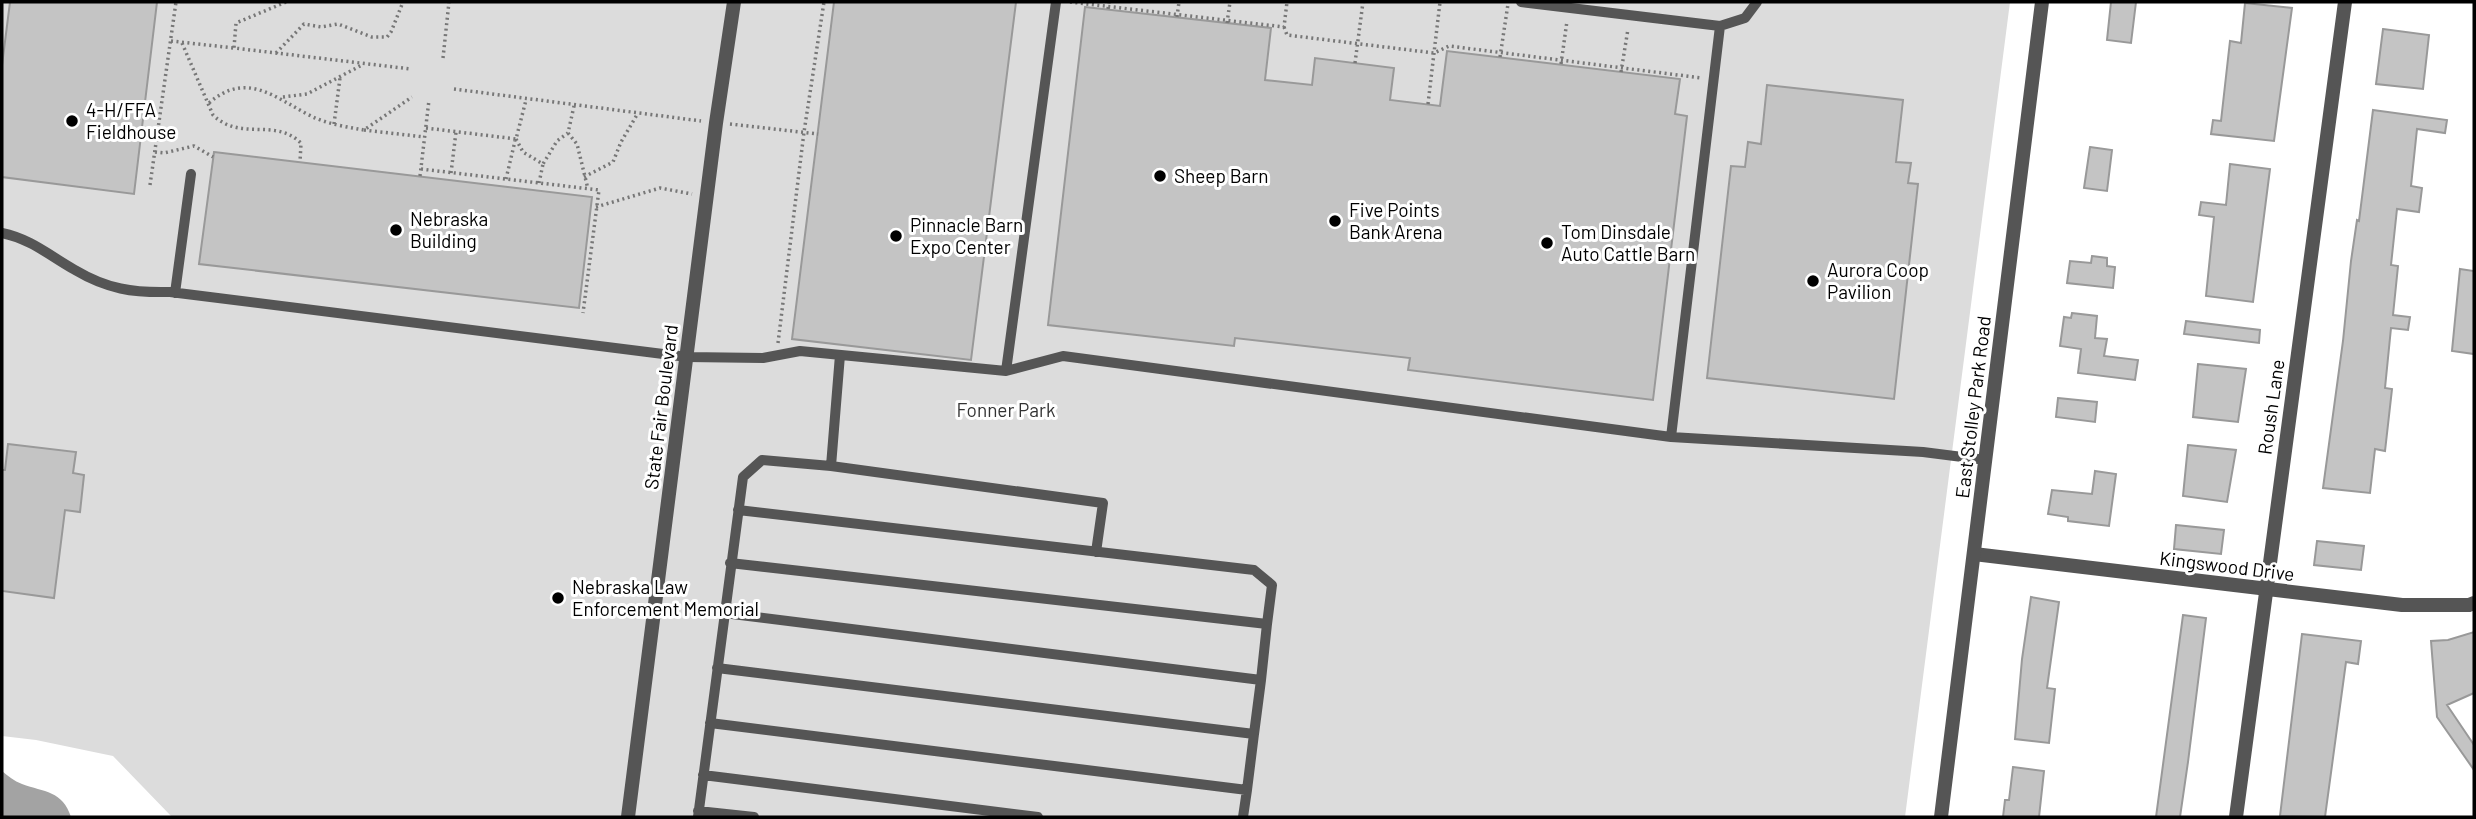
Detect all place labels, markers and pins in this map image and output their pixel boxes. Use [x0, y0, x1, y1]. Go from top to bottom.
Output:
place label: 4-H/FFA Fieldhouse [86, 98, 176, 143]
marker: 4-H/FFA Fieldhouse [64, 113, 80, 129]
place label: Sheep Barn [1174, 164, 1268, 187]
marker: Sheep Barn [1152, 168, 1168, 184]
place label: Five Points Bank Arena [1349, 198, 1442, 243]
place label: Nebraska Building [410, 207, 488, 252]
place label: Pinnacle Barn Expo Center [910, 213, 1023, 258]
marker: Five Points Bank Arena [1327, 213, 1343, 229]
place label: Tom Dinsdale Auto Cattle Barn [1561, 220, 1695, 265]
marker: Nebraska Building [388, 222, 404, 238]
marker: Pinnacle Barn Expo Center [888, 228, 904, 244]
marker: Tom Dinsdale Auto Cattle Barn [1539, 235, 1555, 251]
place label: Aurora Coop Pavilion [1827, 258, 1929, 303]
marker: Aurora Coop Pavilion [1805, 273, 1821, 289]
place label: Nebraska Law Enforcement Memorial [572, 575, 759, 620]
marker: Nebraska Law Enforcement Memorial [550, 590, 566, 606]

